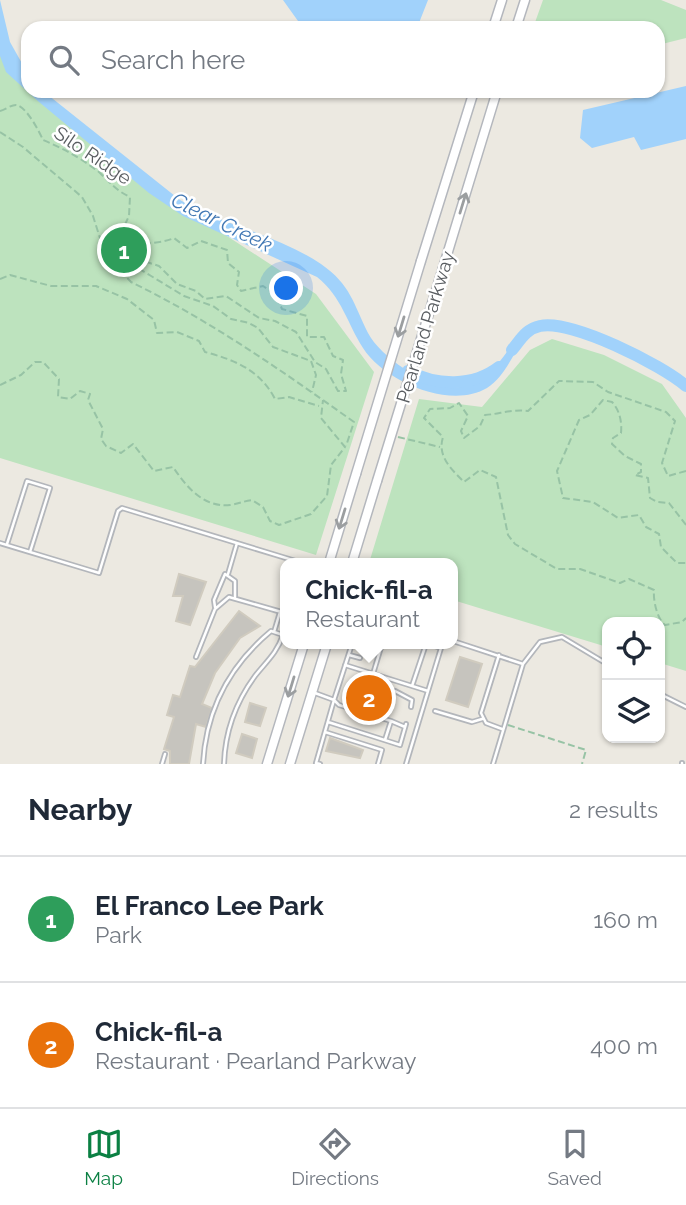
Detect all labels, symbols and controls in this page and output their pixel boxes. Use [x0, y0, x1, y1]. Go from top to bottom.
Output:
search box [21, 21, 665, 98]
icon: search [45, 41, 83, 79]
text: Search here [101, 45, 245, 75]
street label: Silo Ridge [50, 121, 136, 189]
water label: Clear Creek [167, 187, 277, 257]
one-way arrow [457, 192, 470, 214]
pin: 1 [101, 224, 147, 276]
street label: Pearland Parkway [391, 249, 459, 405]
your location [269, 271, 303, 305]
one-way arrow [394, 315, 407, 337]
one-way arrow [335, 507, 348, 529]
popup [280, 558, 458, 649]
text: Chick-fil-a [305, 575, 433, 605]
text: Restaurant [305, 605, 420, 632]
map controls [602, 617, 665, 743]
button: locate [602, 617, 665, 680]
pin: 2 [346, 672, 392, 724]
one-way arrow [283, 675, 296, 697]
button: layers [602, 680, 665, 743]
text: Nearby [28, 792, 132, 827]
text: 2 results [569, 796, 658, 823]
text: El Franco Lee Park [95, 891, 324, 921]
text: 1 [45, 906, 57, 933]
text: 160 m [593, 906, 658, 933]
text: Park [95, 921, 142, 948]
text: Chick-fil-a [95, 1017, 223, 1047]
text: 2 [45, 1032, 57, 1059]
text: 400 m [590, 1032, 658, 1059]
text: Restaurant · Pearland Parkway [95, 1047, 416, 1074]
tab: Map [84, 1125, 123, 1189]
tab: Directions [291, 1125, 379, 1189]
tab: Saved [547, 1125, 602, 1189]

